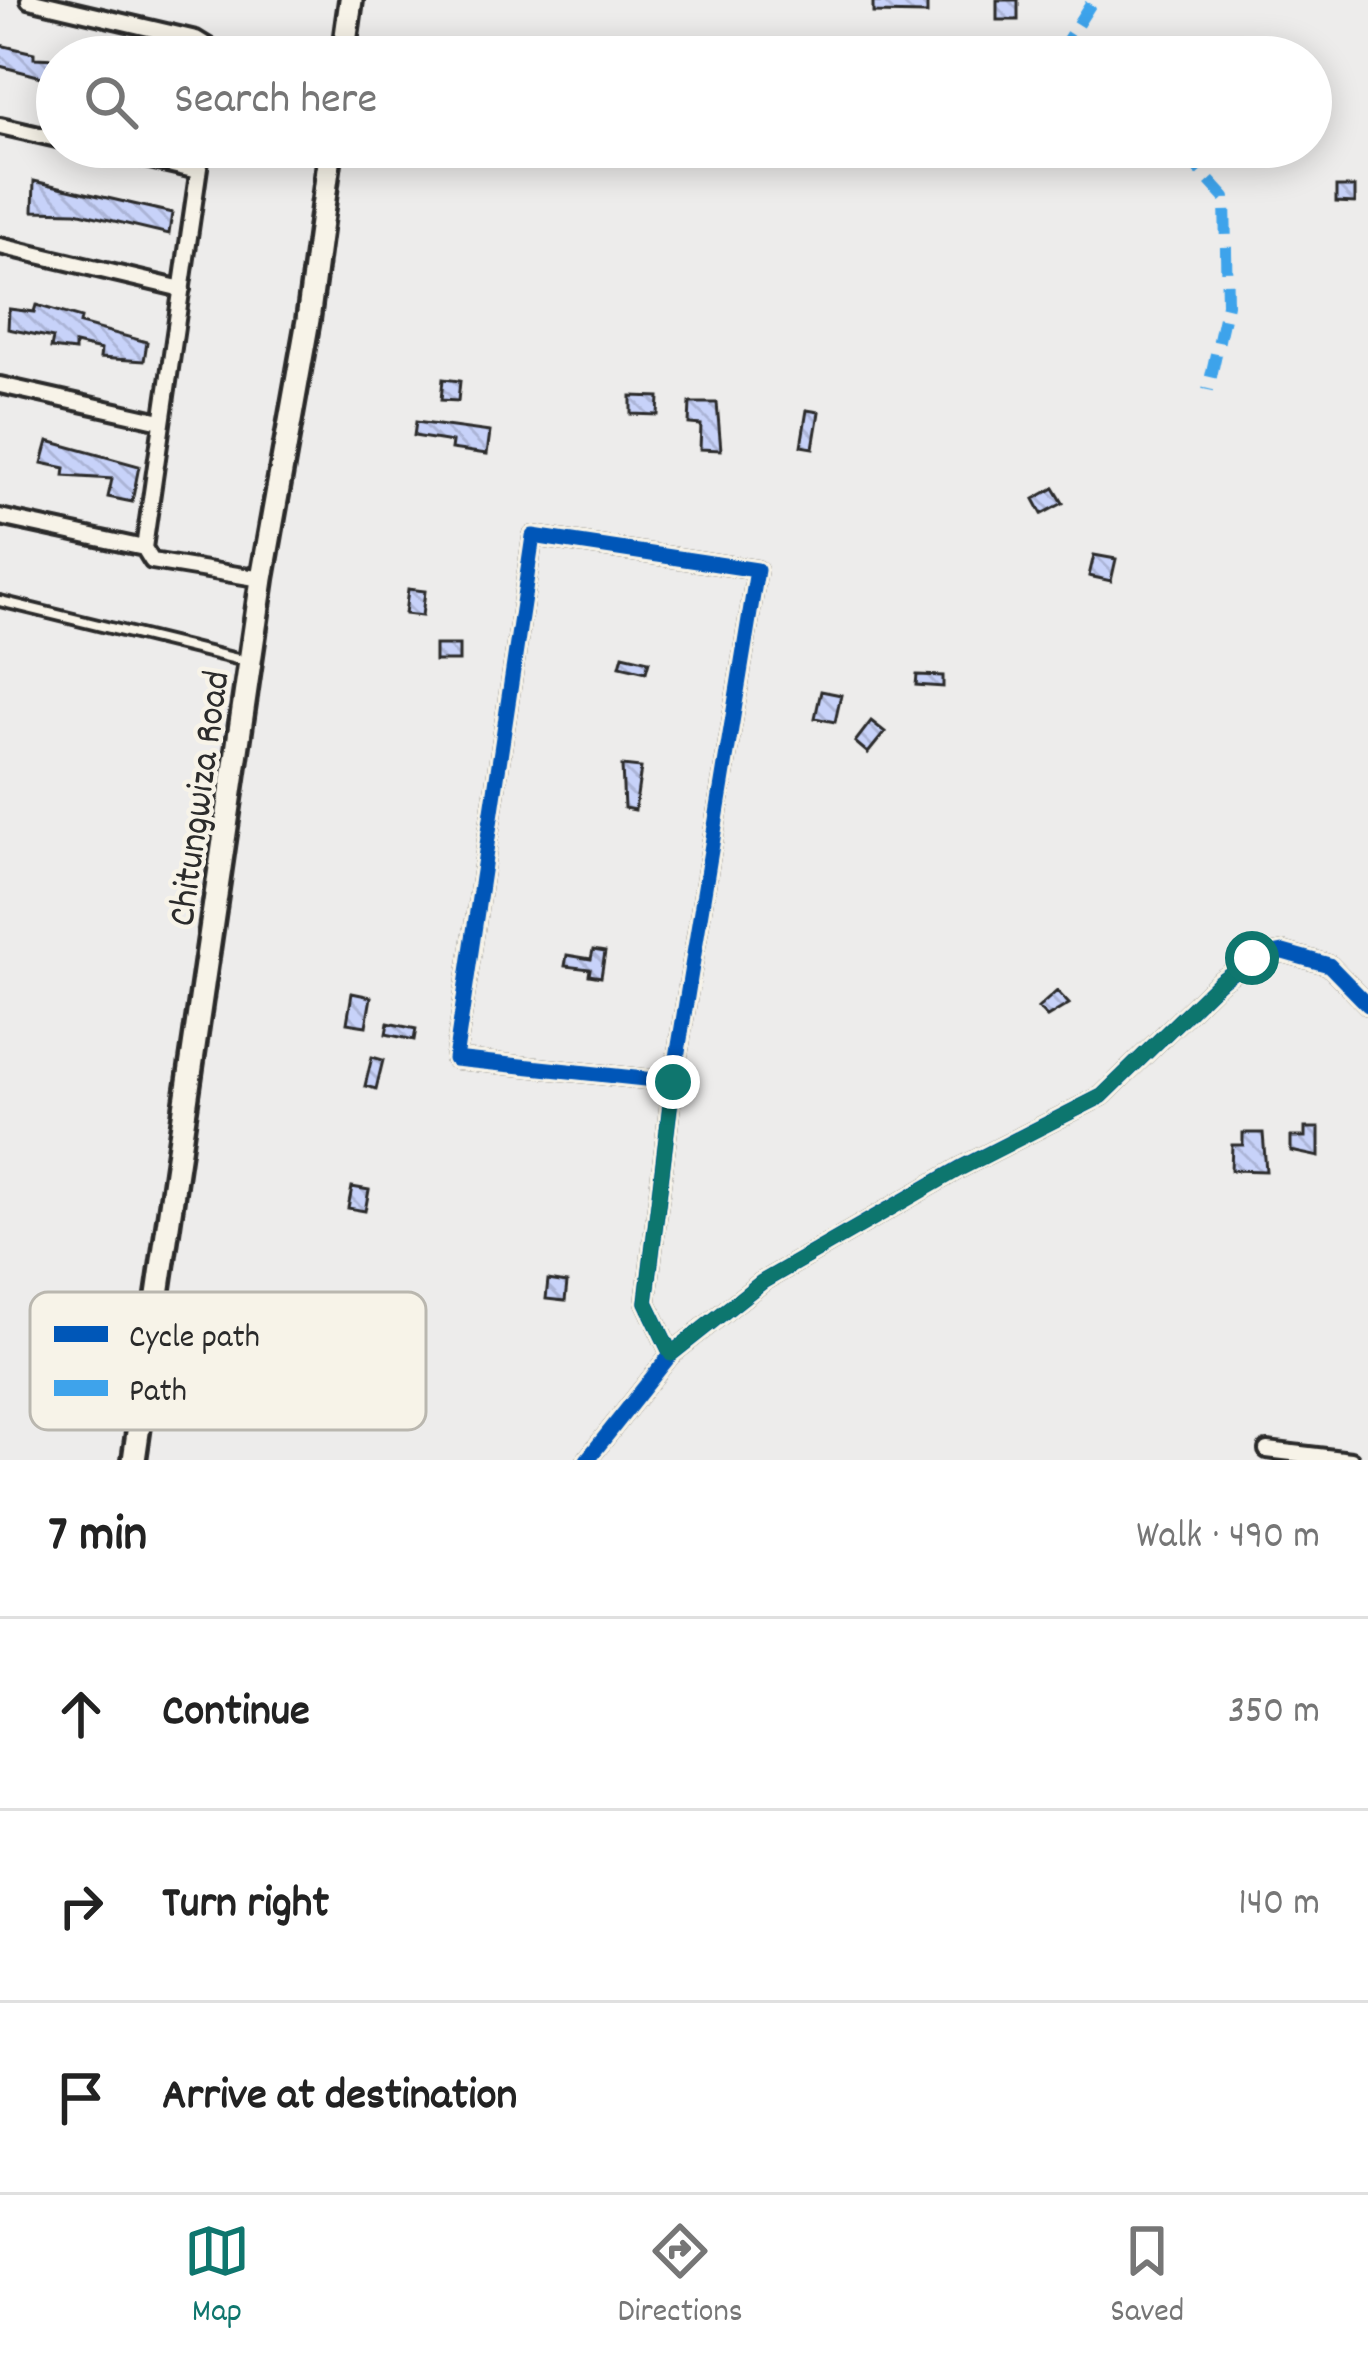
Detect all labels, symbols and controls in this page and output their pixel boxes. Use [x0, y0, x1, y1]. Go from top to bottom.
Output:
search box [36, 36, 1332, 168]
icon: search [78, 69, 144, 135]
text: Search here [174, 70, 377, 134]
street label: Chitungwiza Road [157, 667, 248, 930]
route start [1225, 931, 1279, 985]
route end [646, 1055, 700, 1109]
legend [30, 1292, 426, 1430]
text: Cycle path [129, 1316, 260, 1363]
text: Path [129, 1370, 187, 1417]
text: 7 min [48, 1502, 147, 1574]
text: Walk · 490 m [1136, 1511, 1320, 1566]
icon: ahead [48, 1681, 114, 1747]
text: Continue [162, 1682, 310, 1746]
text: 350 m [1228, 1686, 1320, 1741]
icon: right [48, 1873, 114, 1939]
text: Turn right [162, 1874, 329, 1938]
text: 140 m [1238, 1878, 1320, 1933]
icon: arrive [48, 2065, 114, 2131]
text: Arrive at destination [162, 2066, 517, 2130]
tab: Map [184, 2218, 250, 2337]
tab: Directions [618, 2218, 743, 2337]
tab: Saved [1110, 2218, 1184, 2337]

